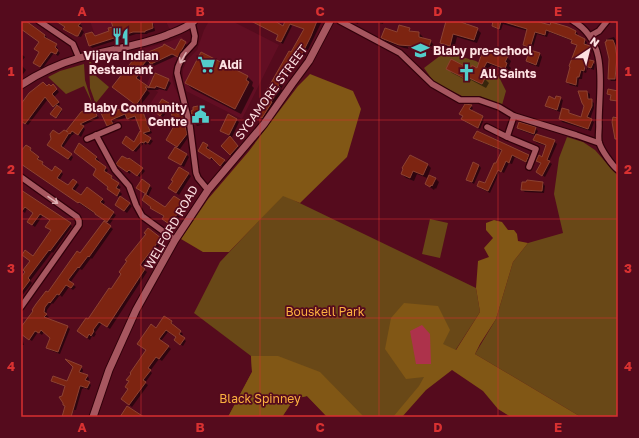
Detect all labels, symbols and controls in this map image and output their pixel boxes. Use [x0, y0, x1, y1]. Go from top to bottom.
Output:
text: A [77, 3, 87, 19]
text: B [195, 3, 205, 19]
text: C [315, 3, 325, 19]
text: D [433, 3, 443, 19]
text: E [554, 3, 562, 19]
restaurant icon: Vijaya Indian Restaurant [111, 26, 131, 46]
north arrow [569, 30, 609, 70]
text: N [588, 34, 602, 49]
school or university icon: Blaby pre-school [410, 40, 430, 60]
street label: SYCAMORE STREET [231, 41, 311, 142]
place label: Blaby pre-school [433, 43, 533, 58]
place label: Vijaya Indian Restaurant [84, 48, 158, 77]
one-way arrow [178, 52, 187, 63]
supermarket icon: Aldi [196, 54, 216, 74]
place label: Aldi [219, 57, 242, 72]
text: 1 [8, 63, 15, 79]
church icon: All Saints [457, 63, 477, 83]
text: 1 [625, 63, 632, 79]
place label: All Saints [480, 66, 537, 81]
place label: Blaby Community Centre [84, 100, 188, 129]
public building icon: Blaby Community Centre [190, 104, 210, 124]
text: 2 [7, 161, 15, 177]
text: 2 [624, 161, 632, 177]
street label: WELFORD ROAD [141, 182, 201, 272]
one-way arrow [47, 196, 58, 204]
text: 3 [7, 260, 15, 276]
text: 3 [624, 260, 632, 276]
park label: Bouskell Park [285, 304, 365, 319]
text: 4 [7, 358, 15, 374]
text: 4 [624, 358, 632, 374]
park label: Black Spinney [219, 391, 301, 406]
text: A [77, 419, 87, 435]
text: B [195, 419, 205, 435]
text: C [315, 419, 325, 435]
text: D [433, 419, 443, 435]
text: E [554, 419, 562, 435]

